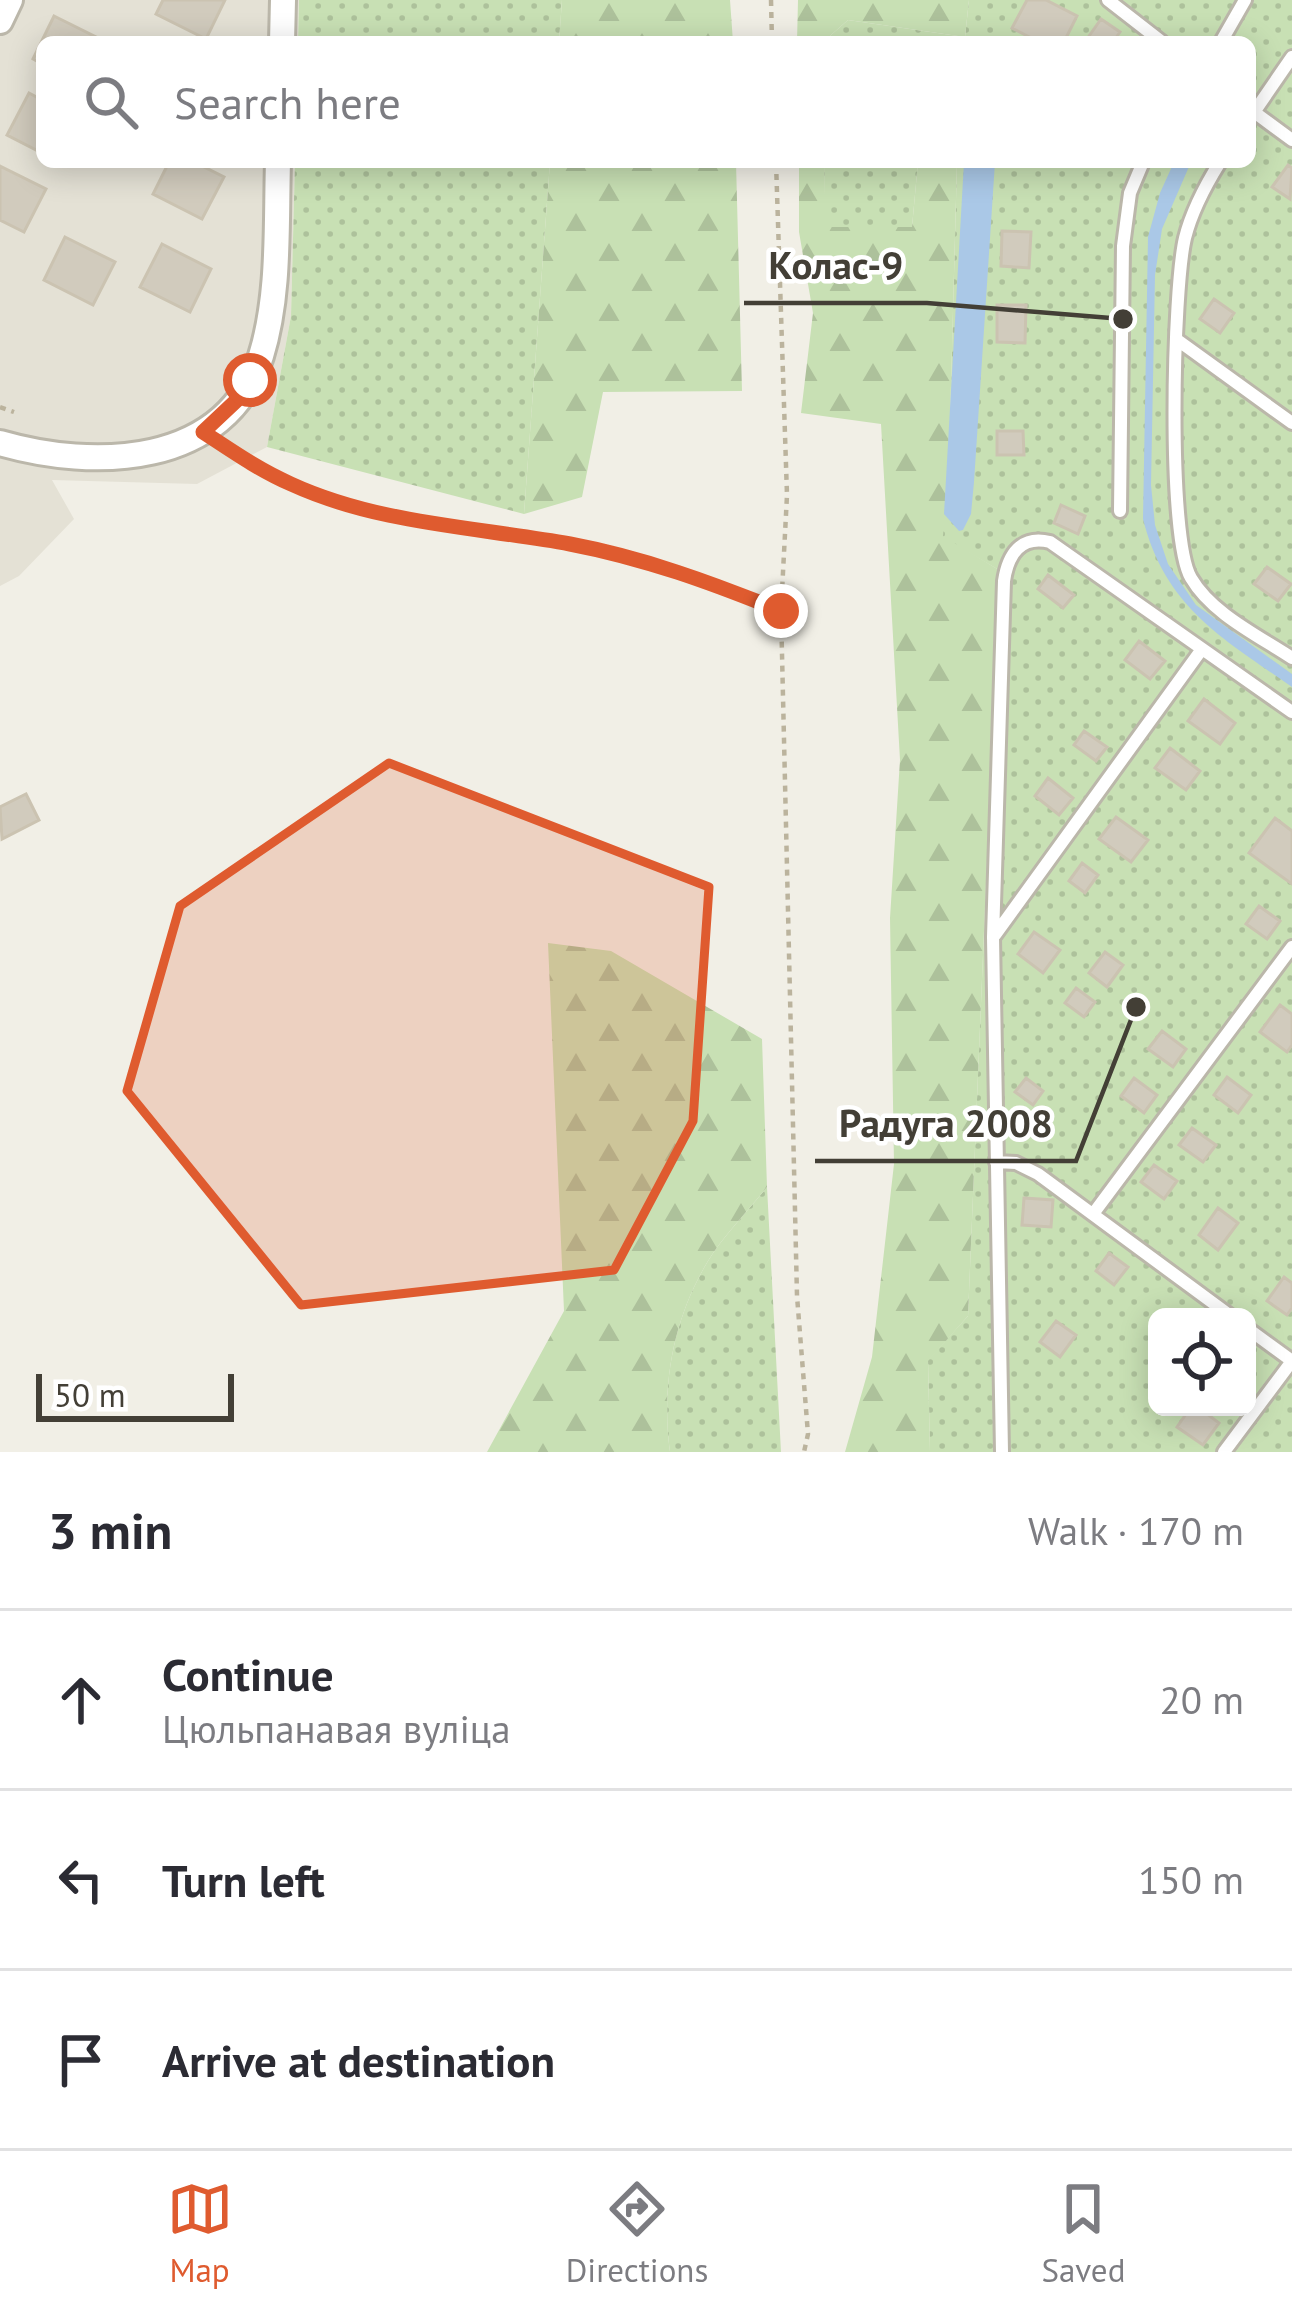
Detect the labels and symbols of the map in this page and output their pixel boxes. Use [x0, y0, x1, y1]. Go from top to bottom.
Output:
callout: Колас-9 [744, 228, 927, 303]
text: Колас-9 [769, 239, 903, 290]
route start [223, 353, 277, 407]
route end [754, 584, 808, 638]
callout: Радуга 2008 [815, 1086, 1076, 1161]
text: Радуга 2008 [839, 1097, 1053, 1148]
scale bar [36, 1368, 234, 1421]

